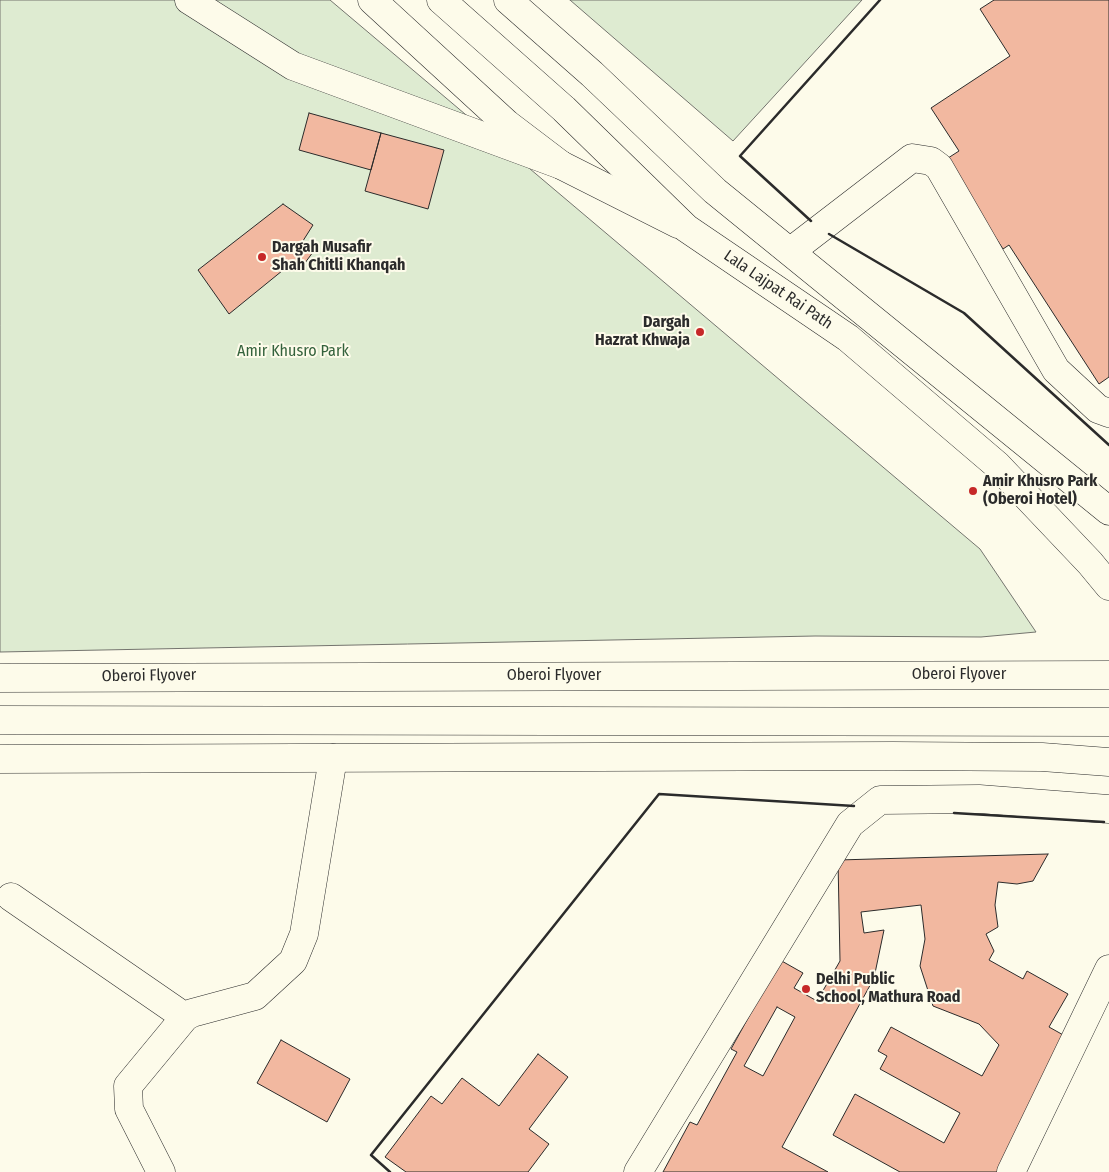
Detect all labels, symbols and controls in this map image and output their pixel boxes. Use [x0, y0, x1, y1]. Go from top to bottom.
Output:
place label: Dargah Musafir Shah Chitli Khanqah [272, 238, 405, 276]
street label: Lala Lajpat Rai Path [720, 246, 836, 334]
marker: Dargah Musafir Shah Chitli Khanqah [256, 251, 268, 263]
place label: Dargah Hazrat Khwaja [595, 313, 690, 351]
marker: Dargah Hazrat Khwaja [694, 326, 706, 338]
park label: Amir Khusro Park [237, 342, 349, 362]
place label: Amir Khusro Park (Oberoi Hotel) [983, 472, 1097, 510]
marker: Amir Khusro Park (Oberoi Hotel) [967, 485, 979, 497]
street label: Oberoi Flyover [912, 665, 1006, 685]
street label: Oberoi Flyover [101, 666, 197, 686]
street label: Oberoi Flyover [507, 666, 601, 686]
place label: Delhi Public School, Mathura Road [816, 970, 960, 1008]
marker: Delhi Public School, Mathura Road [800, 983, 812, 995]

